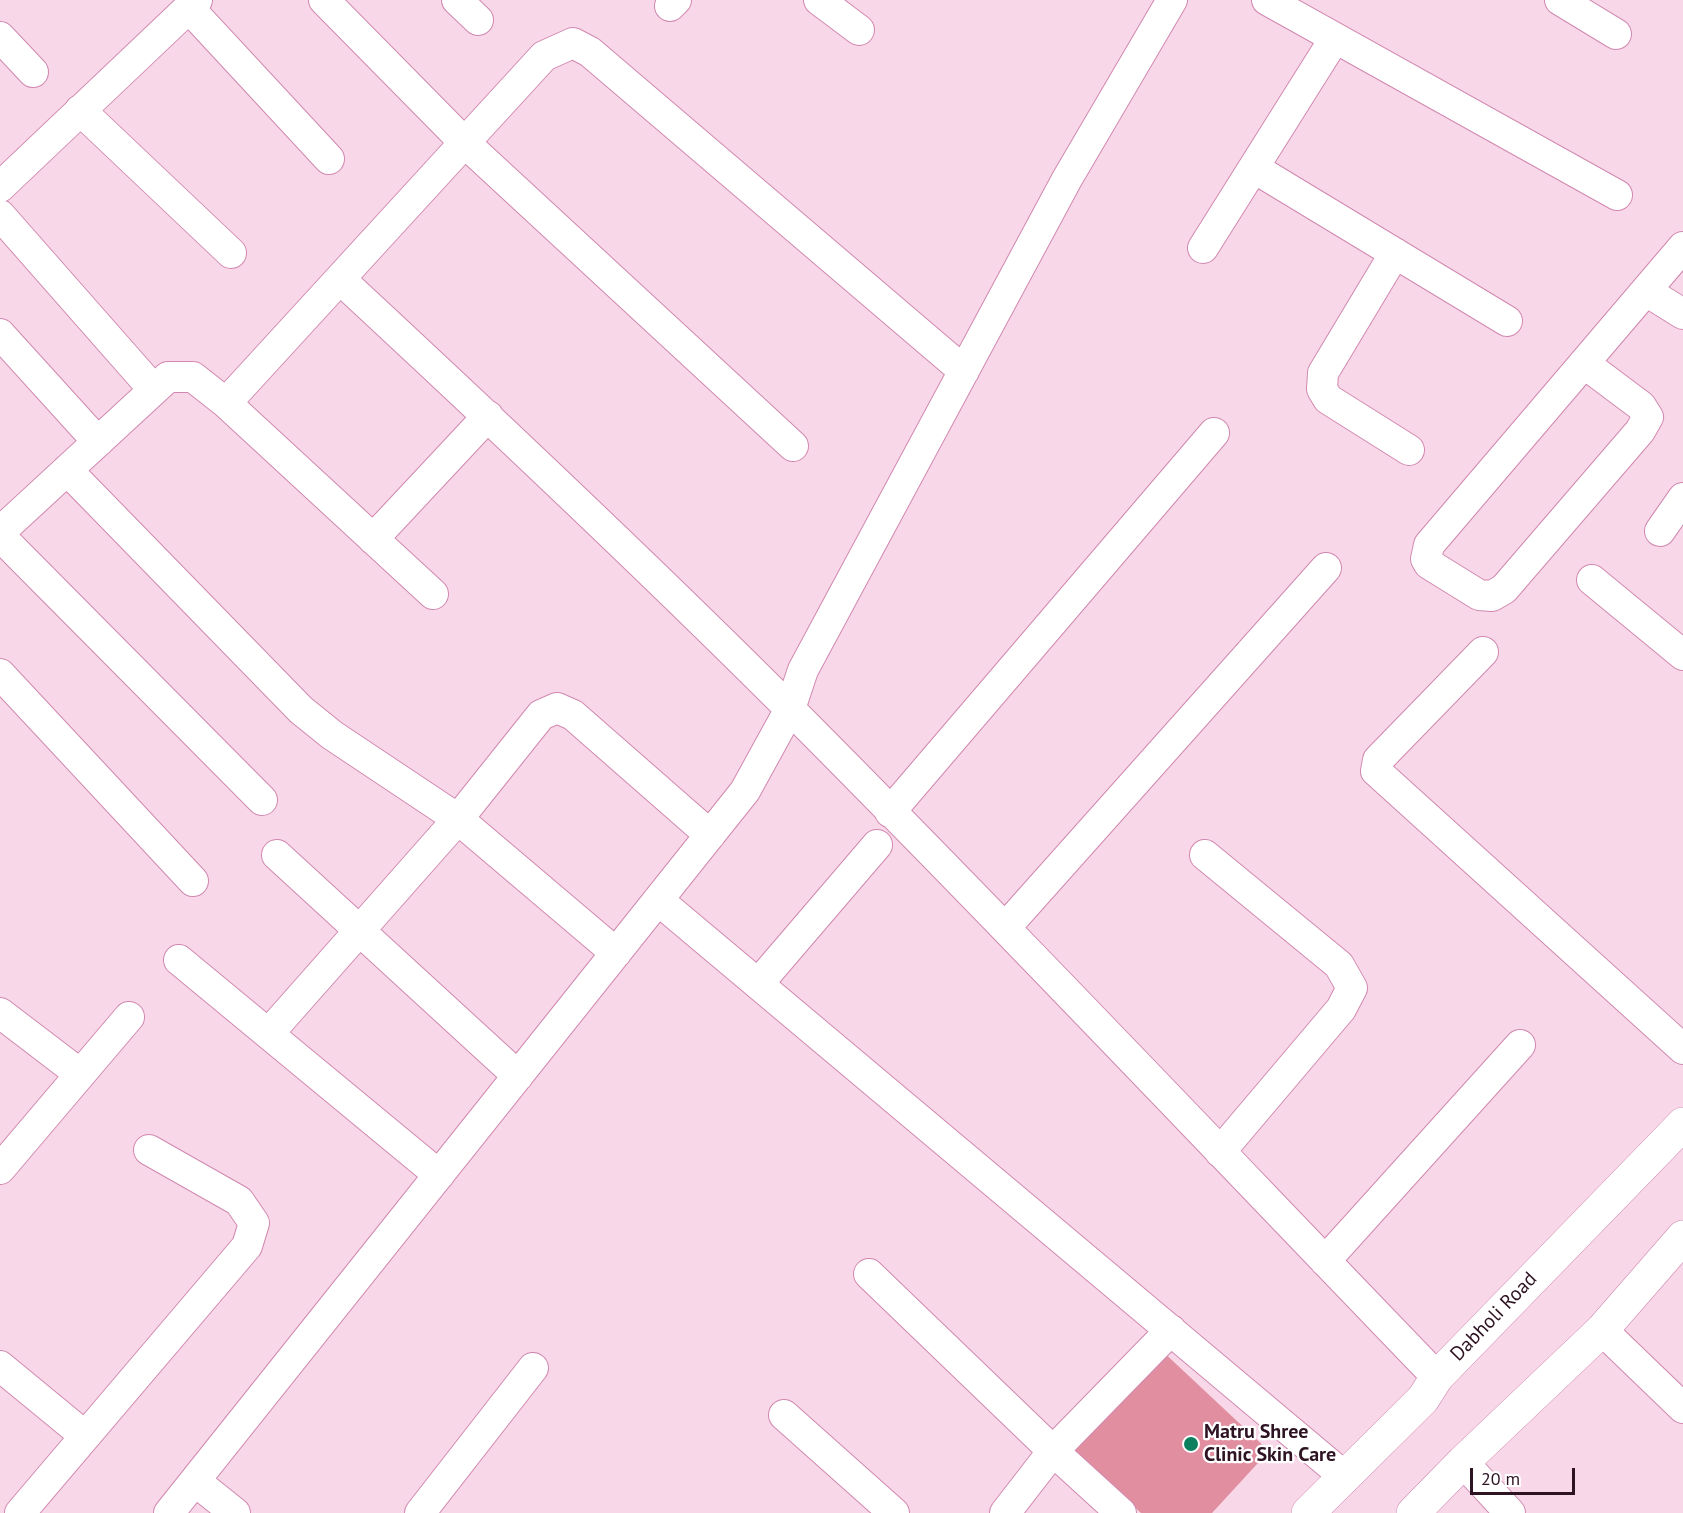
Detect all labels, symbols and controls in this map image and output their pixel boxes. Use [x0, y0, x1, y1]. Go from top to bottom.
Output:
street label: Dabholi Road [1446, 1268, 1542, 1366]
place label: Matru Shree Clinic Skin Care [1204, 1420, 1336, 1467]
marker: Matru Shree Clinic Skin Care [1182, 1435, 1200, 1453]
scale bar [1473, 1456, 1578, 1494]
text: 20 m [1481, 1467, 1520, 1490]

